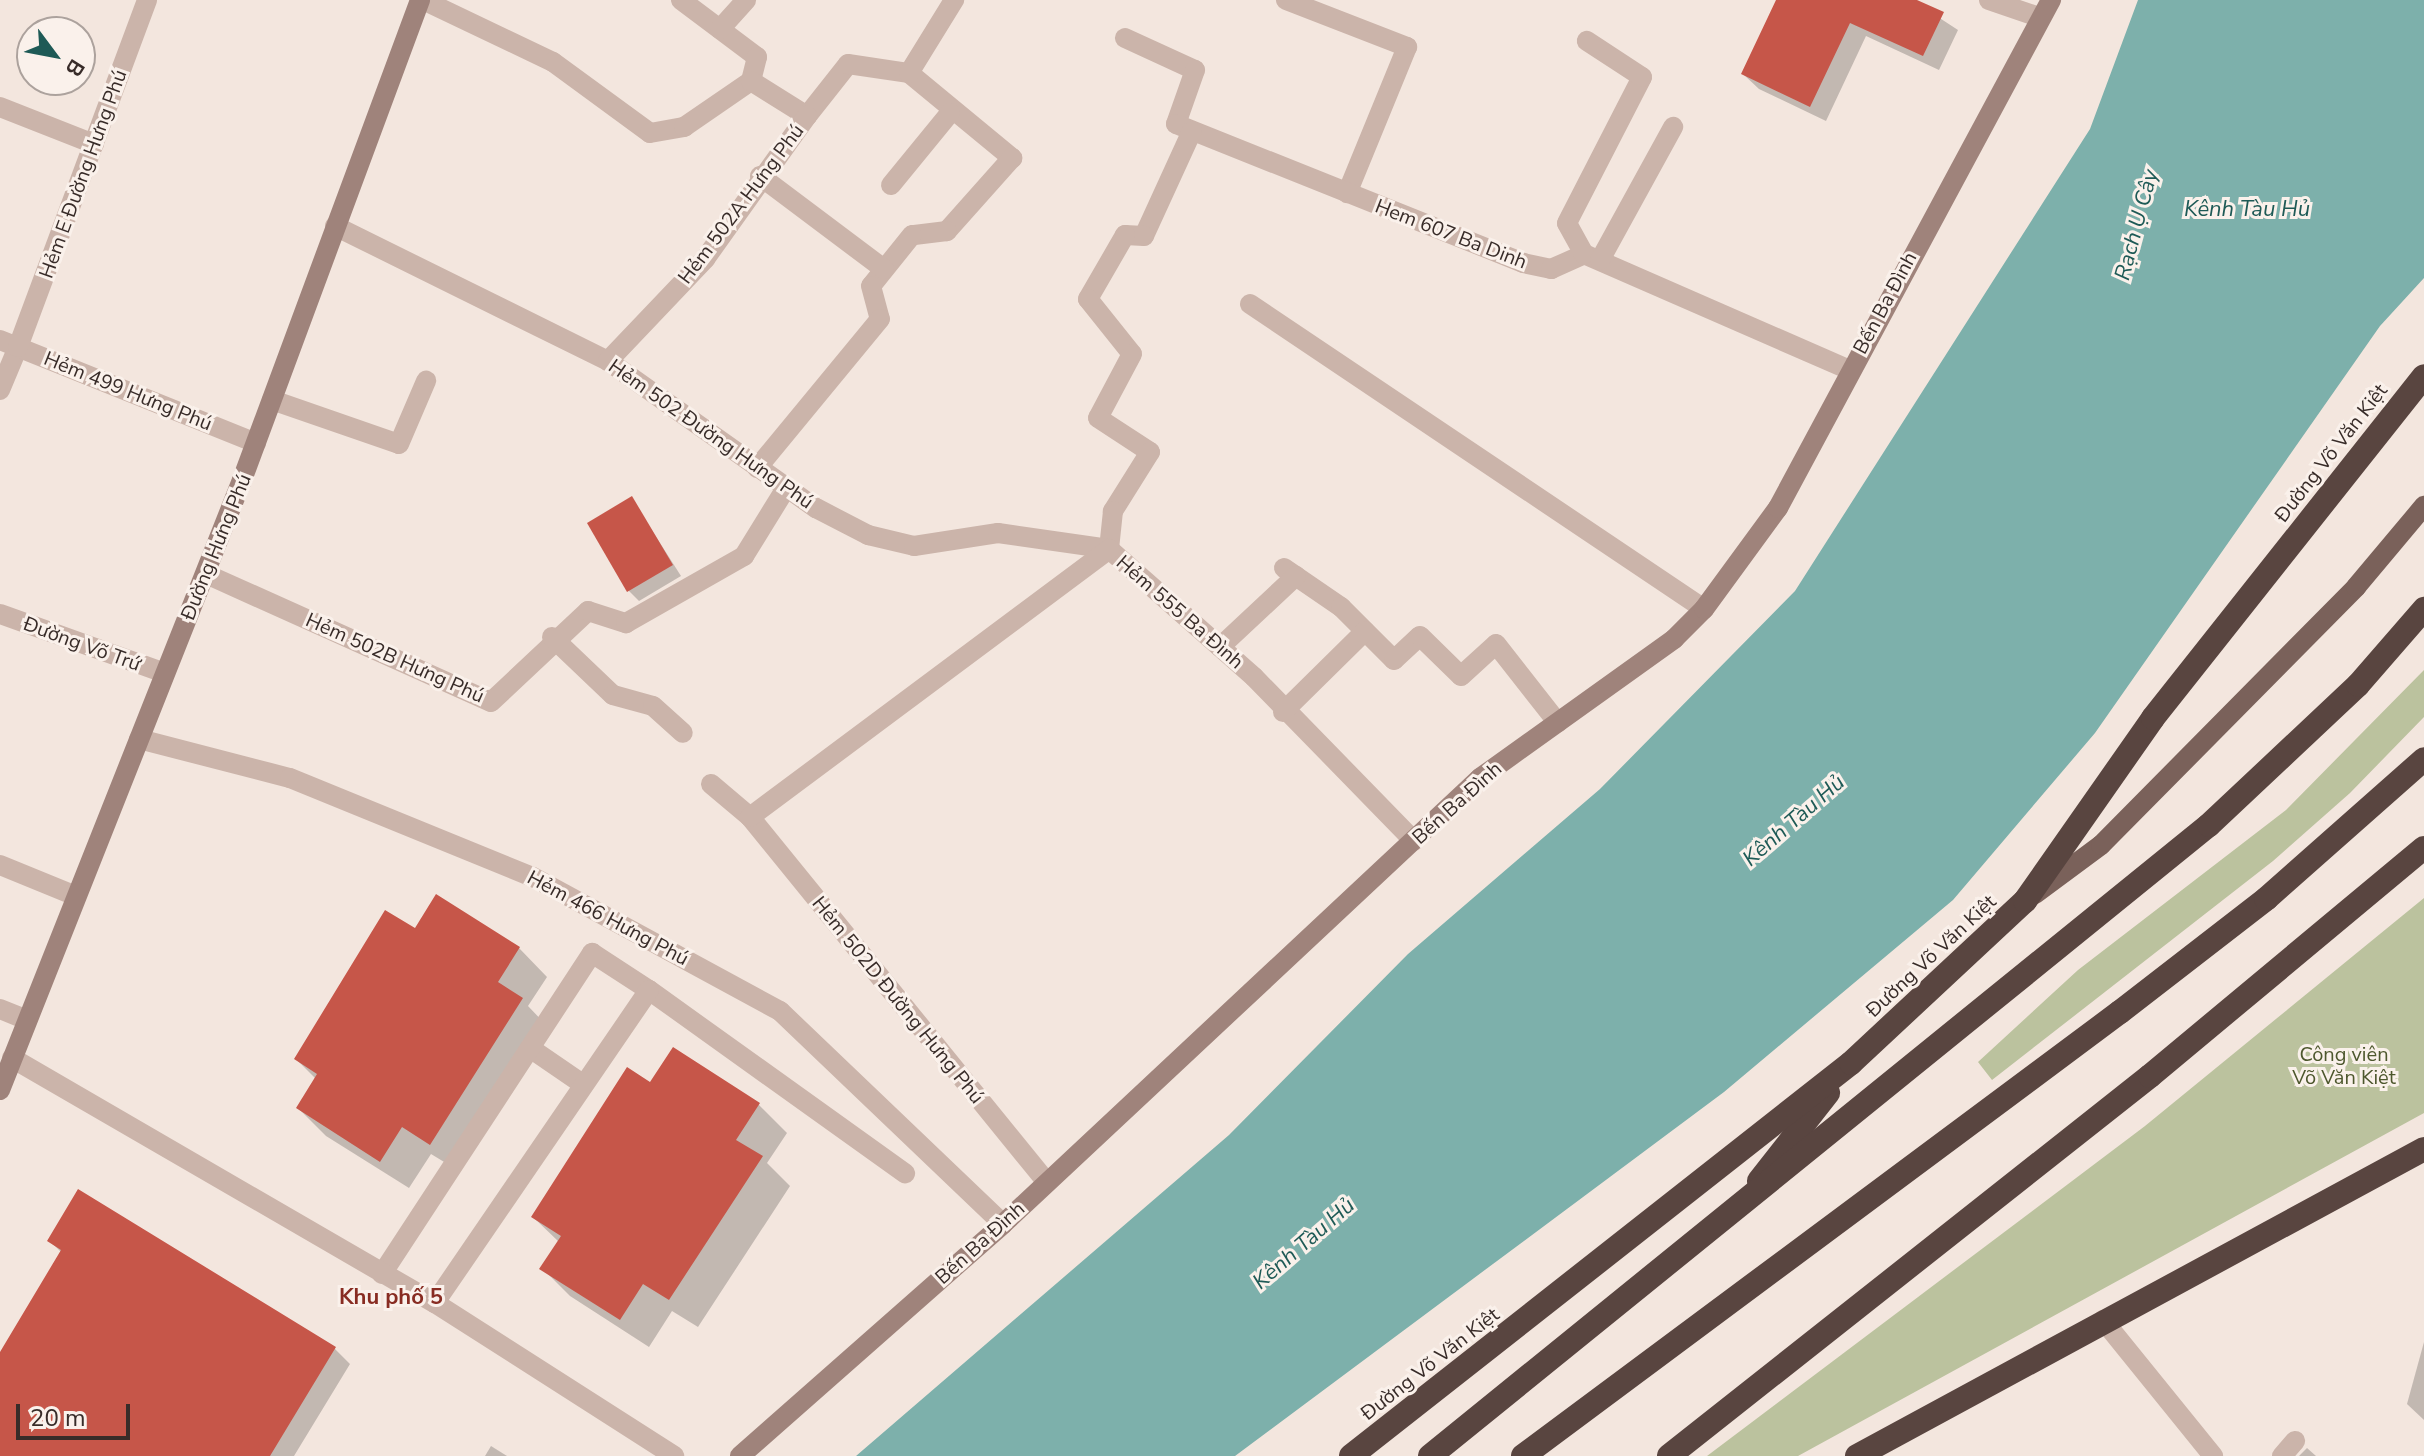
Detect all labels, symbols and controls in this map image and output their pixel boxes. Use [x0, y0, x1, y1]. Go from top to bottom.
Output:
north arrow [16, 16, 96, 96]
text: B [58, 53, 91, 82]
street label: Hẻm E Đường Hưng Phú [34, 66, 132, 282]
street label: Hẻm 502A Hưng Phú [673, 119, 809, 289]
water label: Rạch Ụ Cây [2110, 167, 2164, 283]
street label: Hem 607 Ba Dinh [1372, 194, 1530, 274]
water label: Kênh Tàu Hủ [2184, 197, 2310, 223]
street label: Bến Ba Đình [1848, 248, 1922, 358]
street label: Hẻm 499 Hưng Phú [40, 346, 216, 436]
street label: Hẻm 502 Đường Hưng Phú [604, 354, 818, 514]
street label: Đường Võ Văn Kiệt [2270, 379, 2392, 527]
street label: Đường Hưng Phú [176, 470, 256, 624]
street label: Hẻm 555 Ba Đình [1111, 550, 1249, 674]
street label: Hẻm 502B Hưng Phú [302, 608, 488, 708]
street label: Đường Võ Trứ [20, 612, 144, 676]
street label: Bến Ba Đình [1407, 757, 1507, 849]
water label: Kênh Tàu Hủ [1738, 770, 1850, 872]
street label: Hẻm 466 Hưng Phú [523, 865, 693, 971]
street label: Đường Võ Văn Kiệt [1861, 890, 2001, 1022]
street label: Hẻm 502D Đường Hưng Phú [807, 892, 989, 1108]
park label: Công viên Võ Văn Kiệt [2292, 1043, 2396, 1090]
water label: Kênh Tàu Hủ [1248, 1193, 1360, 1295]
street label: Bến Ba Đình [930, 1197, 1030, 1289]
district label: Khu phố 5 [339, 1285, 443, 1311]
street label: Đường Võ Văn Kiệt [1356, 1303, 1504, 1425]
scale bar [20, 1388, 134, 1438]
text: 20 m [30, 1402, 86, 1434]

